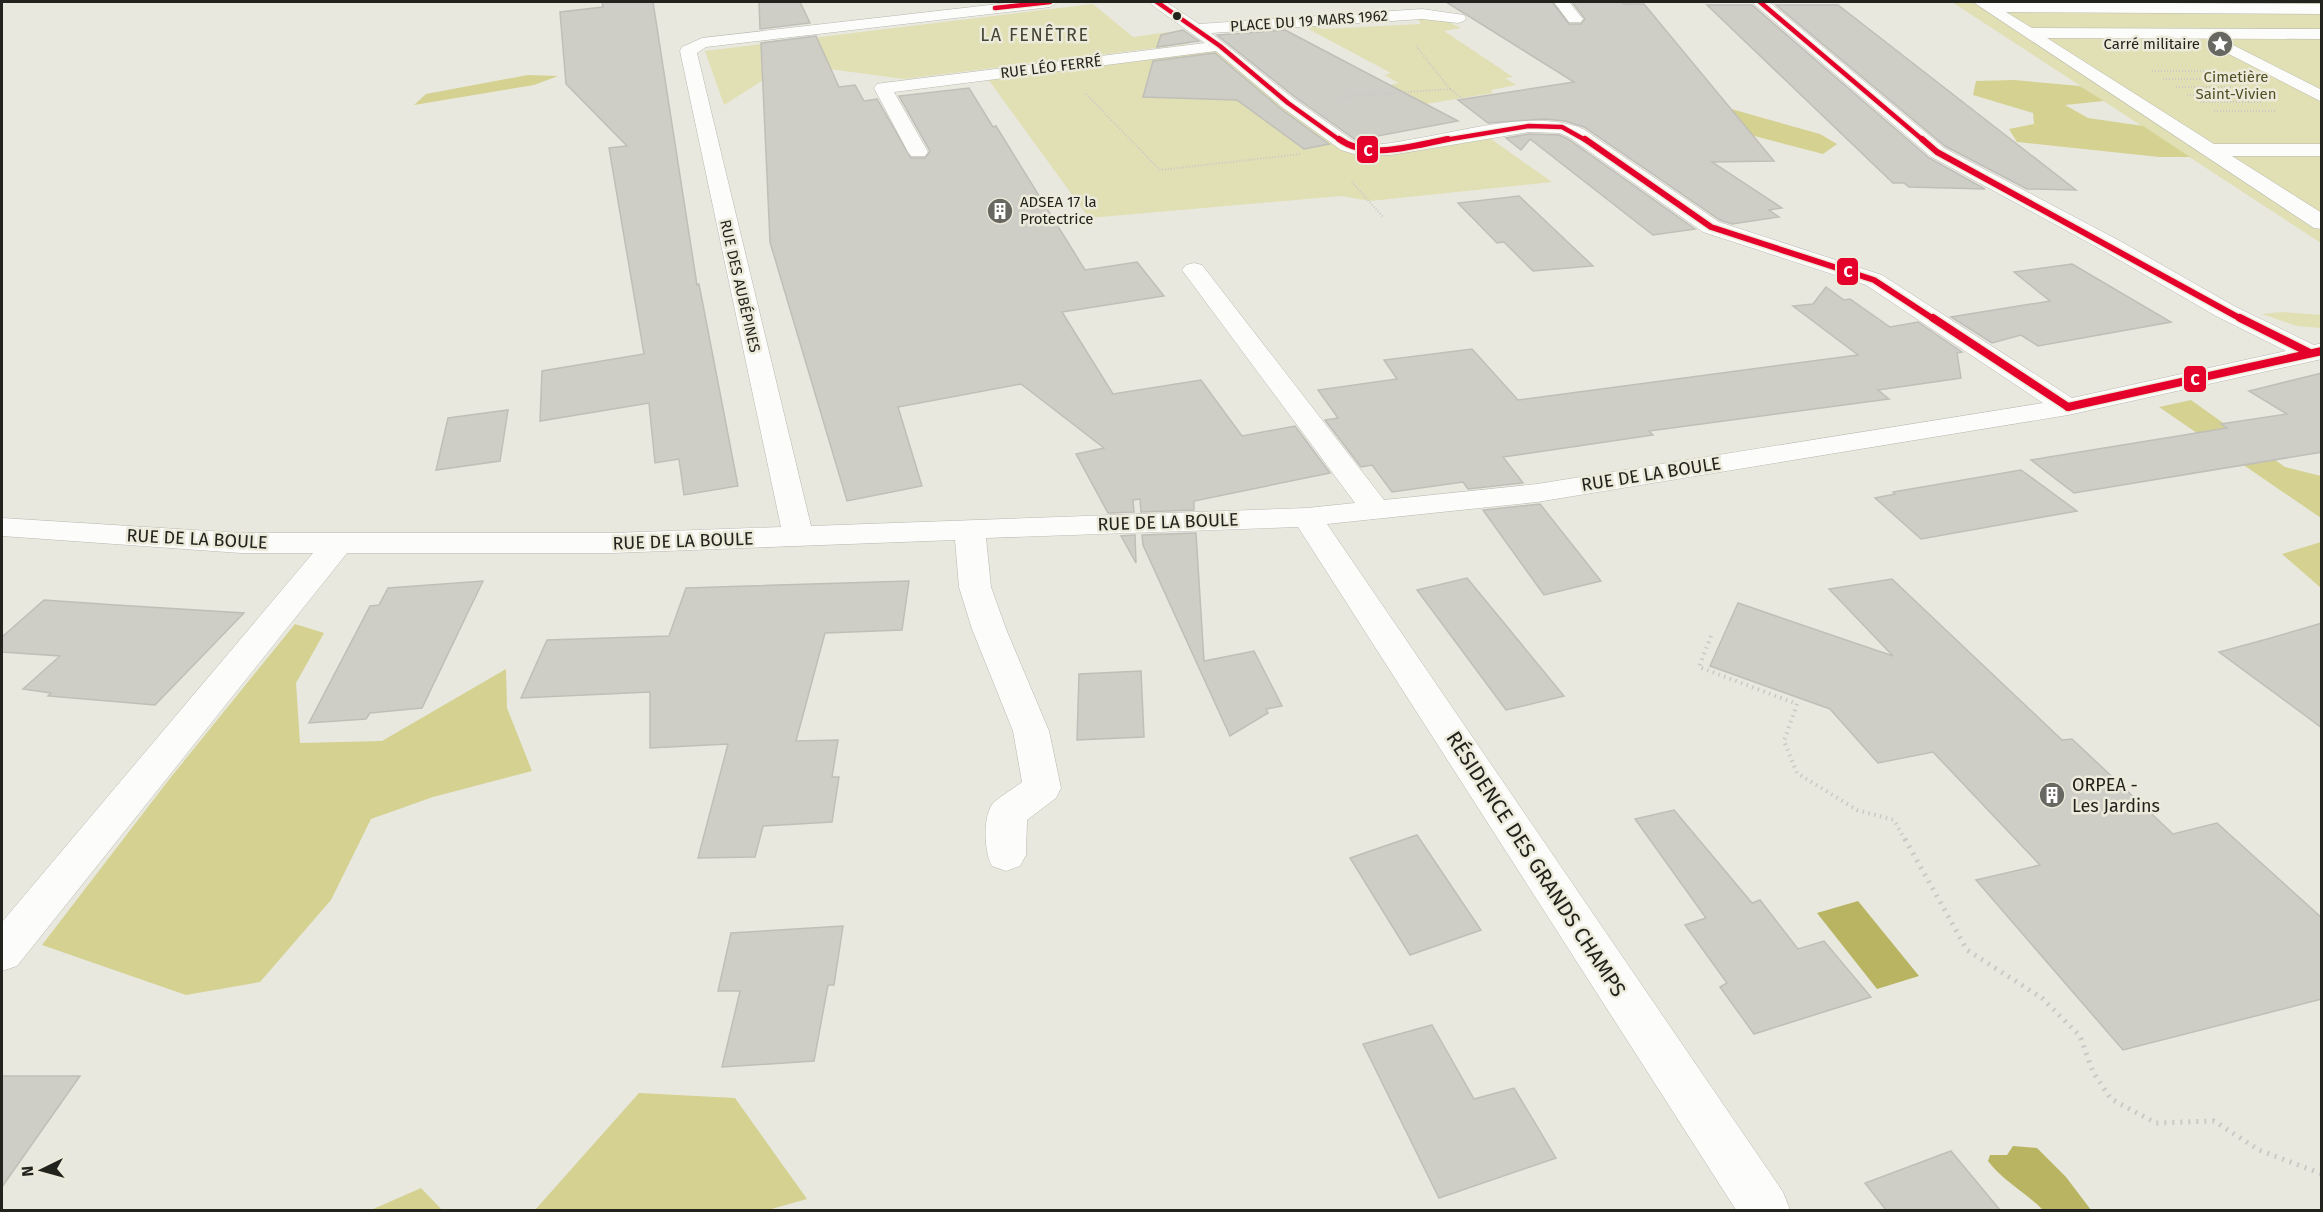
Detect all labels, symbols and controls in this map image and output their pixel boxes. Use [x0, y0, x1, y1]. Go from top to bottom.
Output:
street label: PLACE DU 19 MARS 1962 [1230, 7, 1388, 35]
unlabelled marker [1171, 10, 1183, 22]
district label: LA FENÊTRE [980, 24, 1090, 46]
place icon: Carré militaire [2205, 29, 2235, 59]
place label: Carré militaire [2103, 35, 2200, 53]
street label: RUE LÉO FERRÉ [999, 52, 1103, 82]
park label: Cimetière Saint-Vivien [2196, 68, 2277, 103]
line badge: C [1356, 135, 1379, 164]
text: C [1363, 141, 1373, 160]
place label: ADSEA 17 la Protectrice [1020, 193, 1097, 228]
building icon: ADSEA 17 la Protectrice [985, 196, 1015, 226]
street label: RUE DES AUBÉPINES [716, 218, 764, 354]
line badge: C [1836, 257, 1859, 286]
text: C [1843, 262, 1853, 281]
line badge: C [2183, 365, 2207, 393]
text: C [2190, 370, 2200, 389]
street label: RUE DE LA BOULE [1580, 452, 1722, 496]
street label: RUE DE LA BOULE [1097, 509, 1239, 535]
street label: RUE DE LA BOULE [126, 524, 268, 554]
street label: RUE DE LA BOULE [612, 528, 754, 554]
street label: RÉSIDENCE DES GRANDS CHAMPS [1440, 726, 1632, 1002]
place label: ORPEA - Les Jardins [2072, 774, 2160, 817]
building icon: ORPEA - Les Jardins [2037, 780, 2067, 810]
north arrow [12, 1140, 72, 1200]
text: N [18, 1165, 37, 1177]

